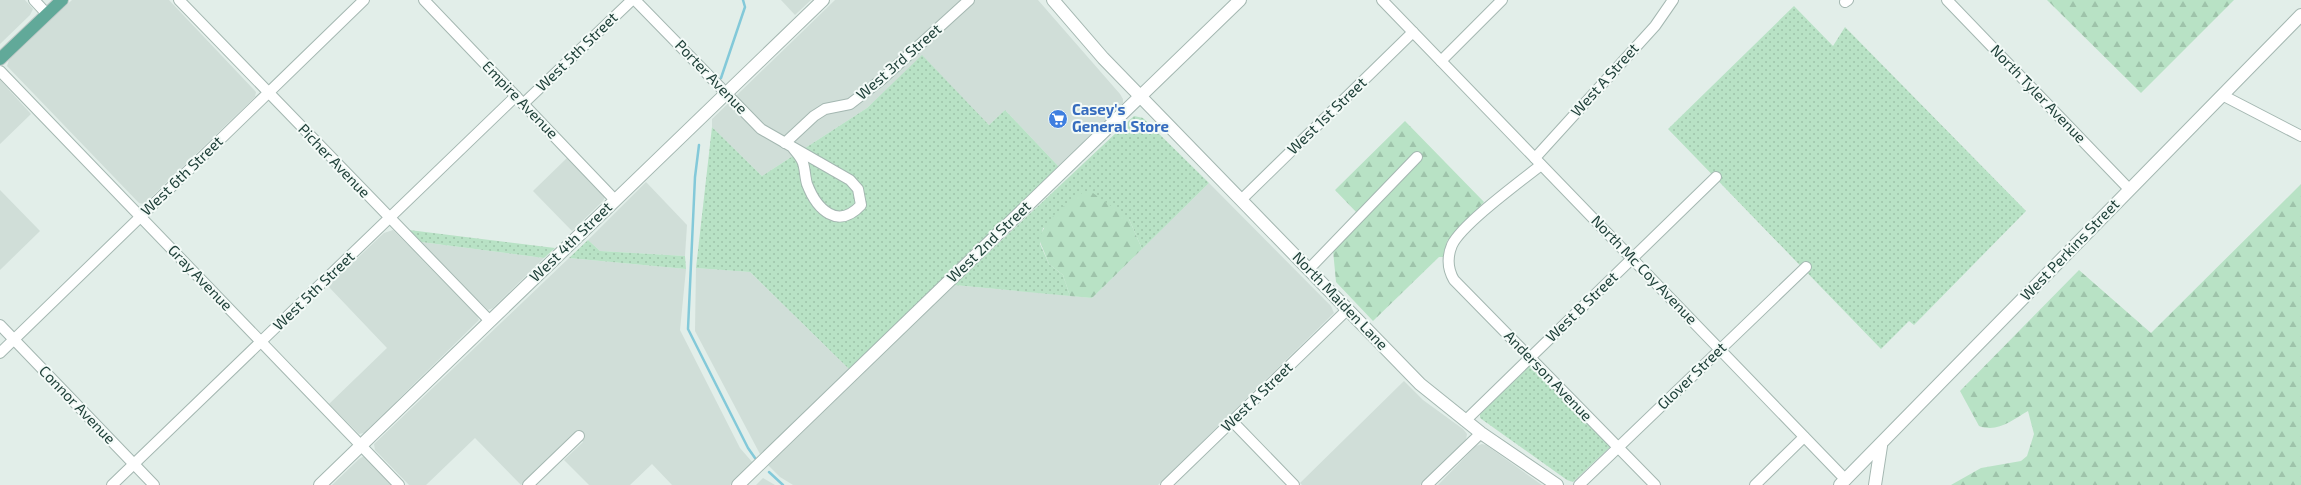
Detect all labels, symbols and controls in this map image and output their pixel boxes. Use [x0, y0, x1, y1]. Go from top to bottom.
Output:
street label: West 5th Street [532, 8, 621, 95]
street label: West 3rd Street [852, 19, 945, 103]
street label: Porter Avenue [672, 36, 752, 117]
street label: West A Street [1567, 39, 1642, 120]
street label: North Tyler Avenue [1987, 40, 2090, 146]
street label: Empire Avenue [479, 57, 562, 142]
street label: West 1st Street [1283, 73, 1370, 158]
place label: Casey's General Store [1072, 100, 1169, 135]
supermarket icon: Casey's General Store [1047, 108, 1069, 130]
street label: Picher Avenue [295, 120, 374, 201]
street label: West 6th Street [137, 132, 226, 219]
street label: West Perkins Street [2016, 195, 2123, 304]
street label: West 4th Street [525, 197, 615, 285]
street label: West 2nd Street [943, 197, 1034, 286]
street label: North Mc Coy Avenue [1588, 211, 1701, 328]
street label: Gray Avenue [165, 241, 237, 314]
street label: West 5th Street [269, 247, 358, 334]
street label: North Maiden Lane [1289, 248, 1392, 353]
street label: West B Street [1542, 267, 1621, 345]
street label: Anderson Avenue [1501, 326, 1596, 424]
street label: Glover Street [1653, 338, 1730, 413]
street label: West A Street [1217, 358, 1296, 435]
street label: Connor Avenue [36, 361, 120, 447]

